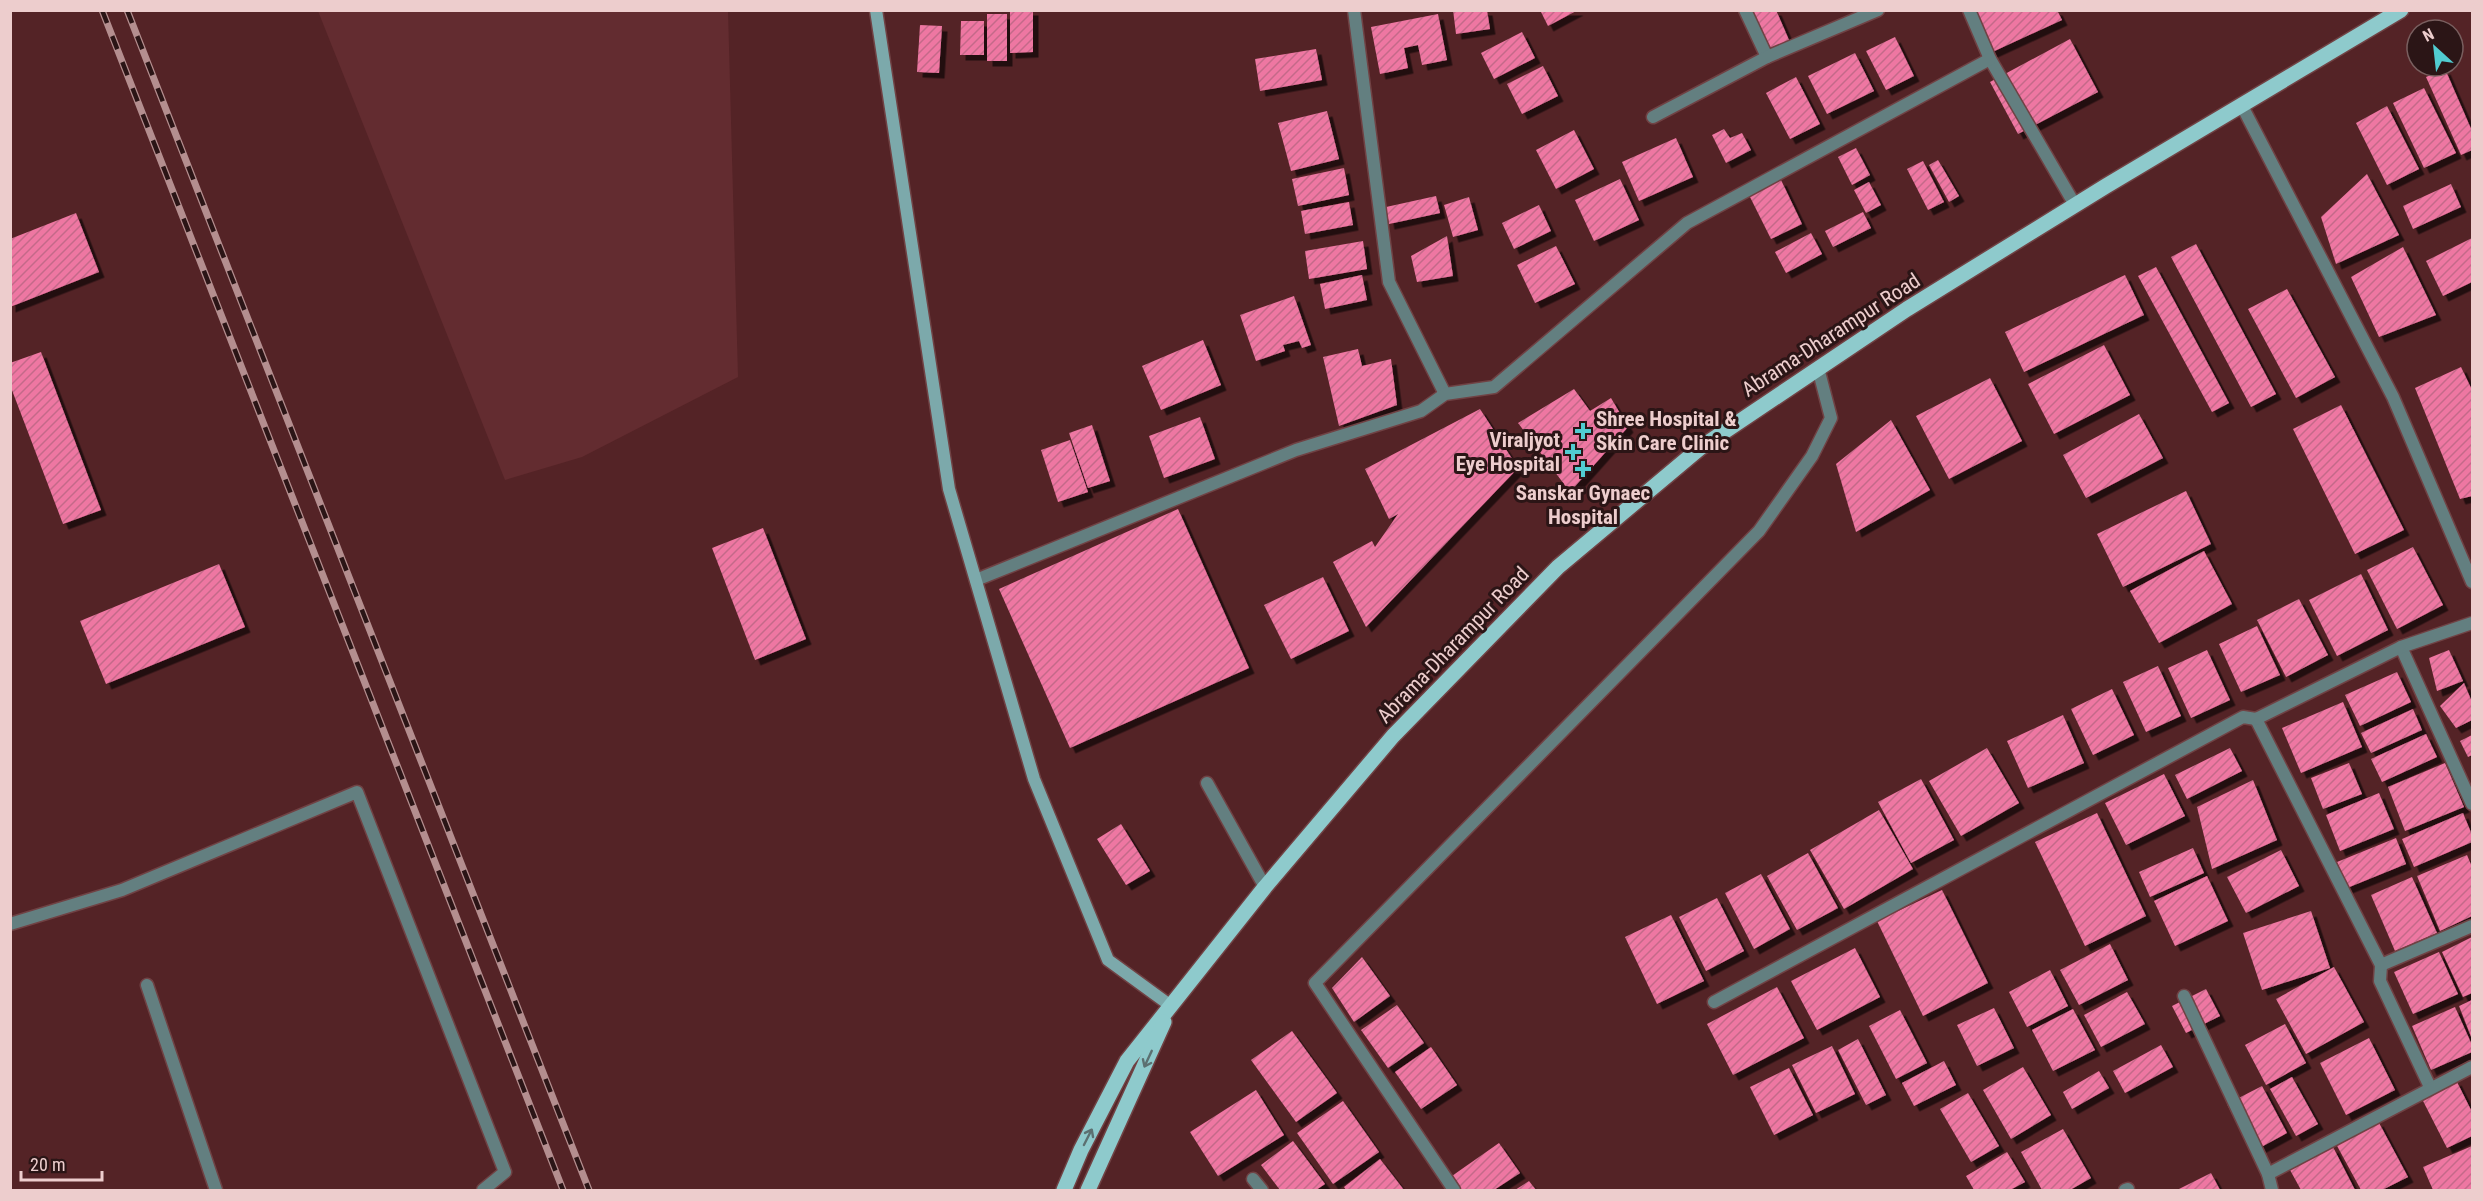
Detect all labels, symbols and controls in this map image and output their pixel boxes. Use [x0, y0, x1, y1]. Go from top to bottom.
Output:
north arrow [2405, 18, 2465, 78]
text: N [2420, 24, 2437, 46]
street label: Abrama-Dharampur Road [1737, 268, 1925, 402]
place label: Shree Hospital & Skin Care Clinic [1596, 407, 1737, 455]
marker: Shree Hospital & Skin Care Clinic [1574, 422, 1592, 440]
place label: Viraljyot Eye Hospital [1456, 428, 1560, 476]
marker: Viraljyot Eye Hospital [1564, 443, 1582, 461]
marker: Sanskar Gynaec Hospital [1574, 460, 1592, 478]
place label: Sanskar Gynaec Hospital [1516, 481, 1651, 529]
street label: Abrama-Dharampur Road [1372, 562, 1534, 728]
one-way arrow [1142, 1050, 1153, 1068]
one-way arrow [1082, 1128, 1094, 1146]
scale bar [21, 1144, 102, 1182]
text: 20 m [30, 1154, 65, 1175]

